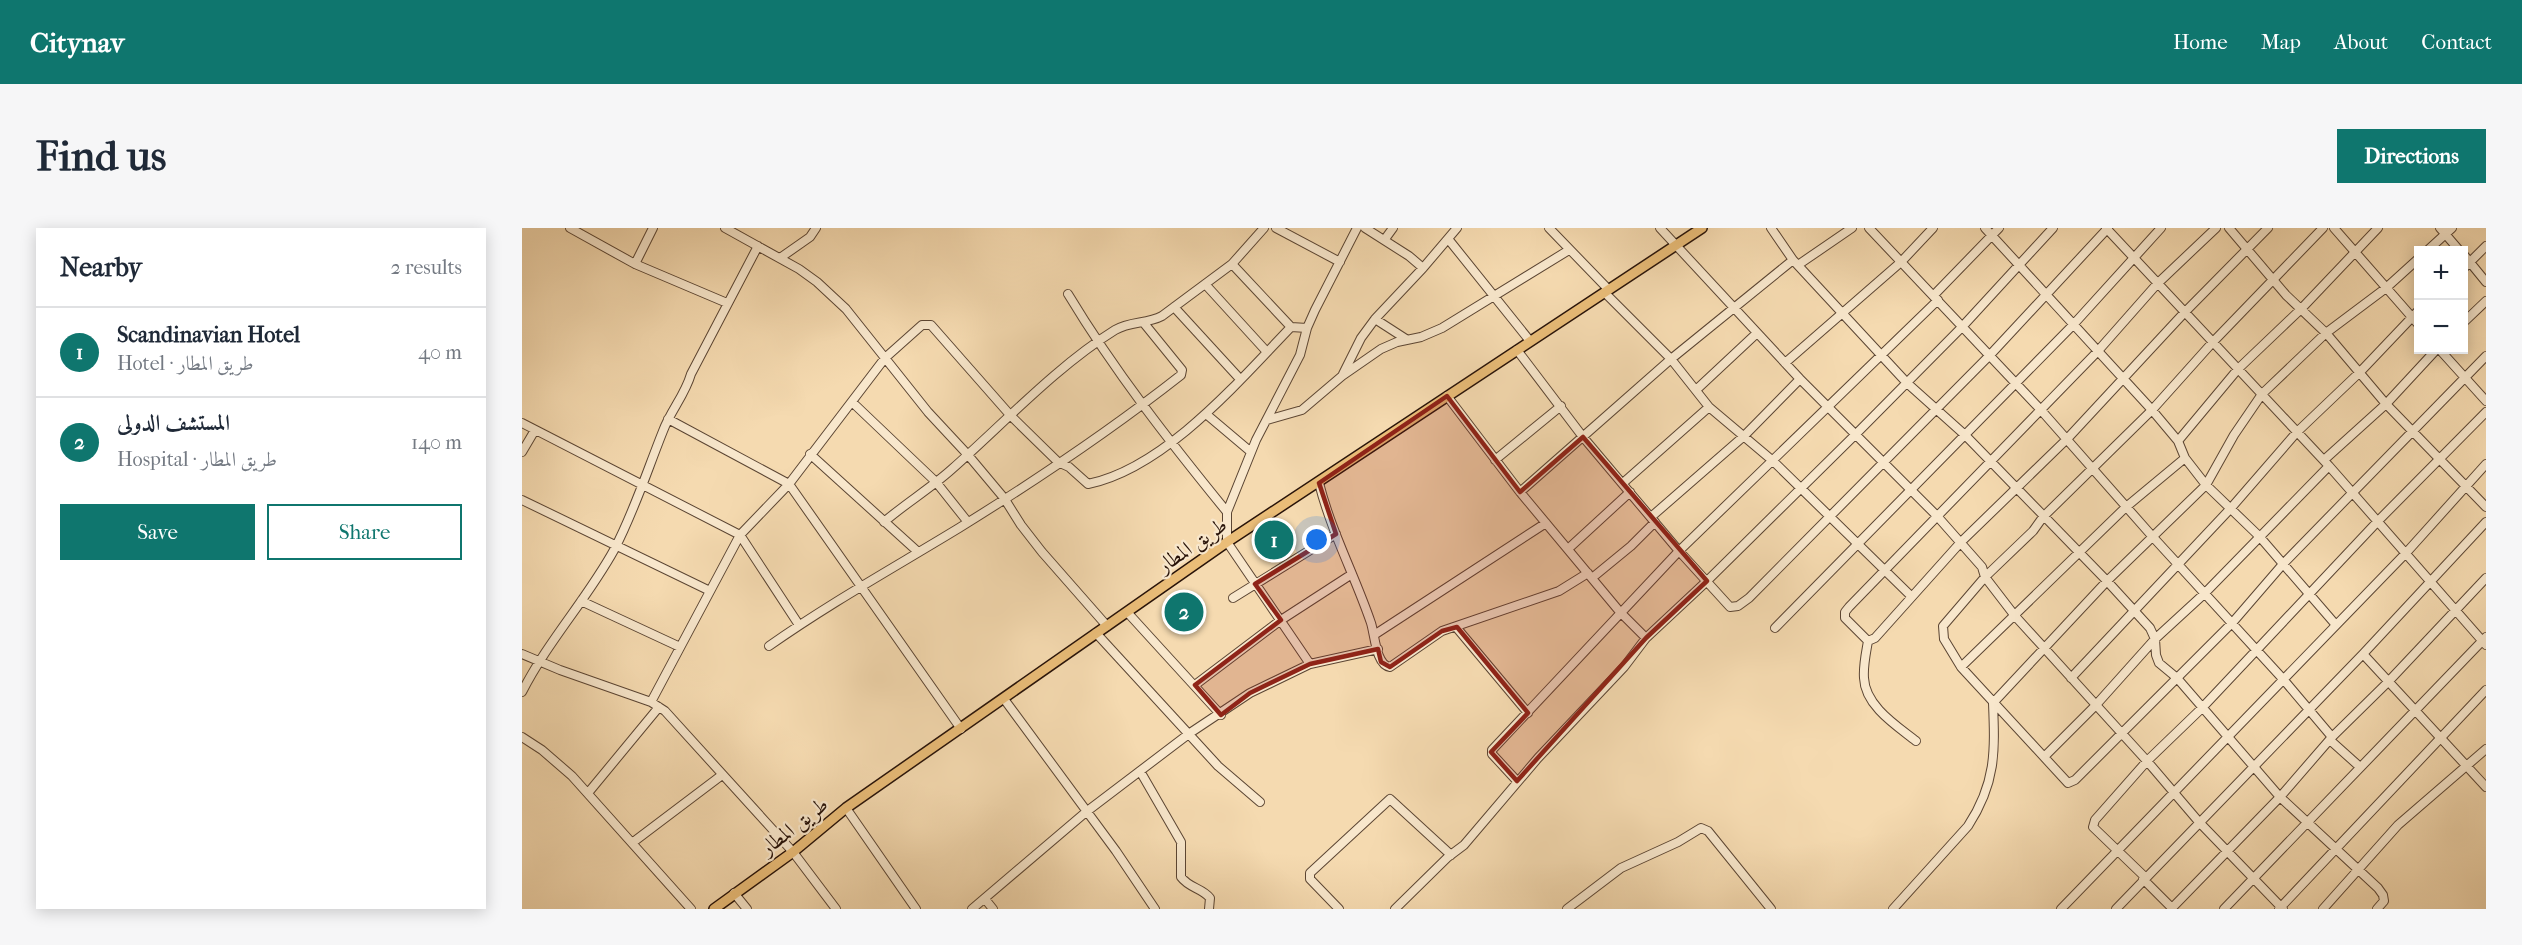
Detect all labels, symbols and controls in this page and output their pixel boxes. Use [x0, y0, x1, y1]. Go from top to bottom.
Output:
text: Citynav [30, 26, 124, 59]
text: Home [2173, 30, 2228, 54]
text: Map [2261, 30, 2301, 54]
text: About [2334, 30, 2388, 54]
text: Contact [2421, 30, 2492, 54]
button: Directions [2337, 129, 2486, 183]
text: Find us [36, 132, 166, 181]
map controls [2414, 246, 2468, 354]
button: + [2414, 246, 2468, 300]
text: Nearby [60, 252, 142, 283]
text: 2 results [391, 256, 462, 279]
button: − [2414, 300, 2468, 354]
text: Scandinavian Hotel [117, 322, 300, 348]
text: 1 [76, 341, 83, 364]
text: 40 m [418, 341, 462, 364]
text: Hotel · طريق المطار [117, 352, 254, 375]
text: المستشف الدولى [117, 410, 230, 436]
text: 2 [74, 431, 85, 454]
text: 140 m [411, 431, 462, 454]
text: Hospital · طريق المطار [117, 448, 277, 471]
button: Save [60, 504, 255, 560]
button: Share [267, 504, 462, 560]
street label: طريق المطار [1151, 512, 1232, 580]
pin: 1 [1254, 518, 1293, 562]
your location [1302, 525, 1331, 554]
pin: 2 [1164, 590, 1204, 634]
street label: طريق المطار [754, 792, 833, 862]

